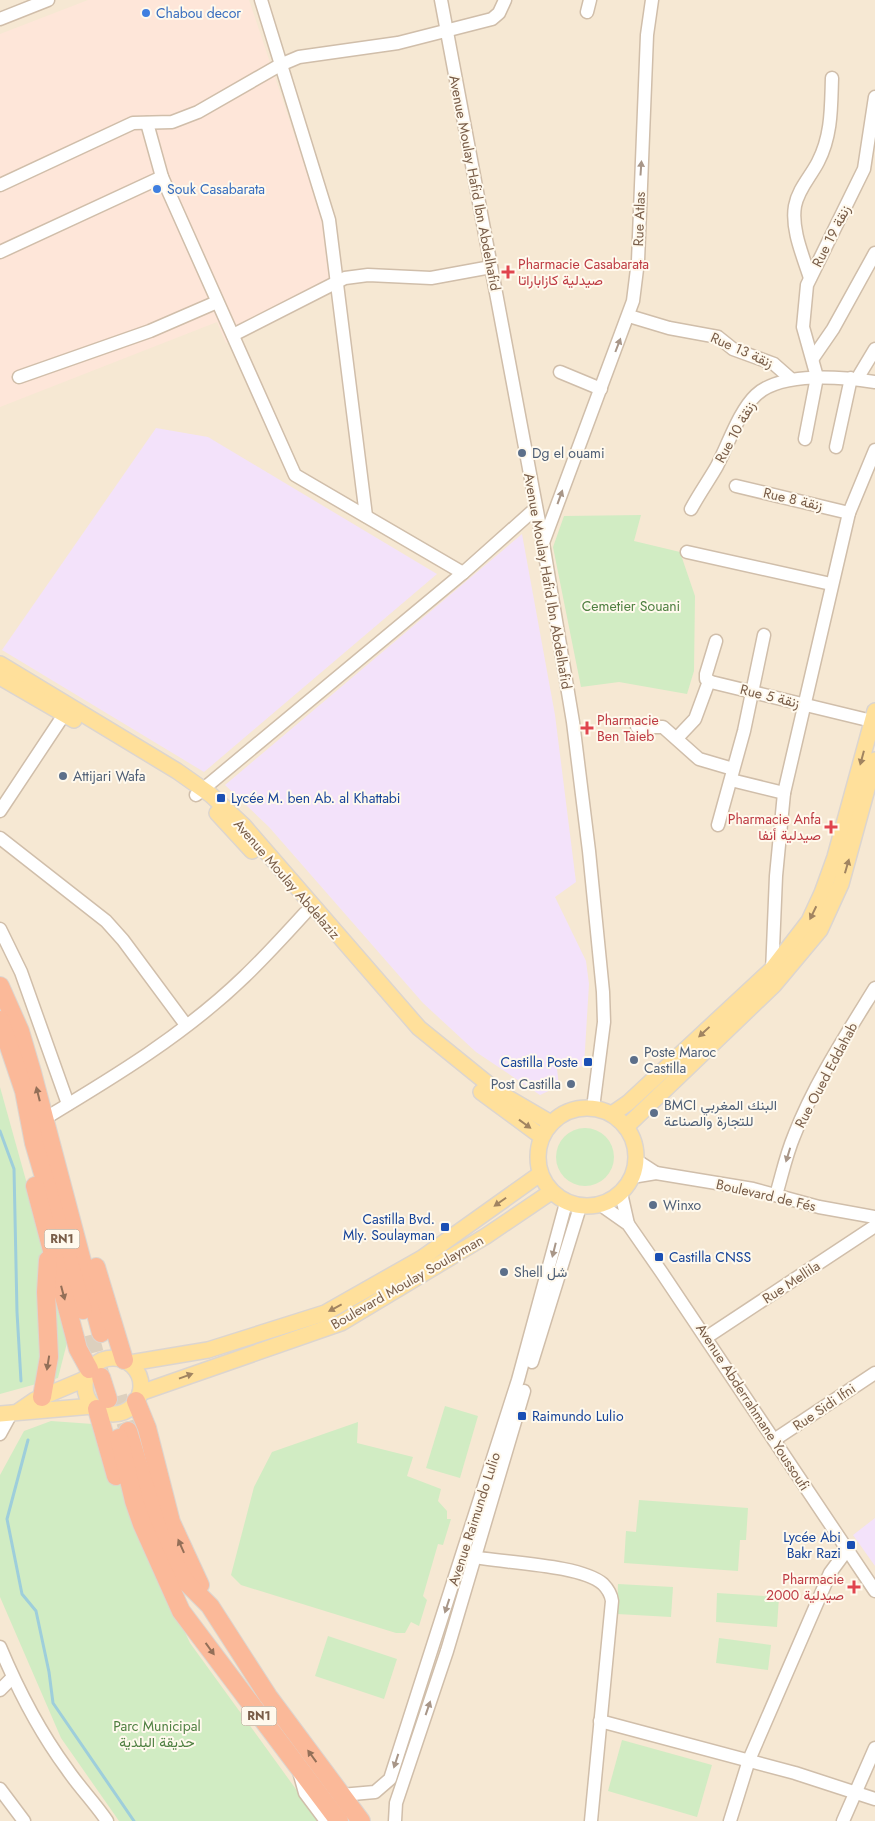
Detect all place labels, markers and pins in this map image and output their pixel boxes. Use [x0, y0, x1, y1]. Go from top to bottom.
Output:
place label: Chabou decor [156, 3, 241, 23]
marker: Chabou decor [140, 7, 152, 19]
place label: Souk Casabarata [167, 179, 265, 199]
marker: Souk Casabarata [151, 183, 163, 195]
place label: Pharmacie Casabarata صيدلية كازاباراتا [518, 254, 649, 290]
marker: Pharmacie Casabarata صيدلية كازاباراتا [502, 266, 514, 278]
place label: Dg el ouami [532, 443, 605, 463]
marker: Dg el ouami [516, 447, 528, 459]
place label: Pharmacie Ben Taieb [597, 710, 659, 746]
marker: Pharmacie Ben Taieb [581, 722, 593, 734]
place label: Attijari Wafa [73, 766, 145, 786]
marker: Attijari Wafa [57, 770, 69, 782]
place label: Lycée M. ben Ab. al Khattabi [231, 788, 400, 808]
marker: Lycée M. ben Ab. al Khattabi [215, 792, 227, 804]
place label: Pharmacie Anfa صيدلية أنفا [728, 809, 821, 845]
marker: Pharmacie Anfa صيدلية أنفا [825, 821, 837, 833]
place label: Poste Maroc Castilla [644, 1042, 716, 1078]
place label: Castilla Poste [501, 1052, 578, 1072]
marker: Poste Maroc Castilla [628, 1054, 640, 1066]
marker: Castilla Poste [582, 1056, 594, 1068]
place label: Post Castilla [491, 1074, 561, 1094]
marker: Post Castilla [565, 1078, 577, 1090]
place label: BMCI البنك المغربي للتجارة والصناعة [664, 1095, 777, 1131]
marker: BMCI البنك المغربي للتجارة والصناعة [648, 1107, 660, 1119]
place label: Winxo [663, 1195, 702, 1215]
marker: Winxo [647, 1199, 659, 1211]
place label: Castilla Bvd. Mly. Soulayman [343, 1209, 435, 1245]
marker: Castilla Bvd. Mly. Soulayman [439, 1221, 451, 1233]
place label: Castilla CNSS [669, 1247, 751, 1267]
marker: Castilla CNSS [653, 1251, 665, 1263]
place label: Shell شل [514, 1262, 567, 1282]
marker: Shell شل [498, 1266, 510, 1278]
place label: Raimundo Lulio [532, 1406, 624, 1426]
marker: Raimundo Lulio [516, 1410, 528, 1422]
place label: Lycée Abi Bakr Razi [783, 1527, 841, 1563]
marker: Lycée Abi Bakr Razi [845, 1539, 857, 1551]
place label: Pharmacie 2000 صيدلية [766, 1569, 844, 1605]
marker: Pharmacie 2000 صيدلية [848, 1581, 860, 1593]

